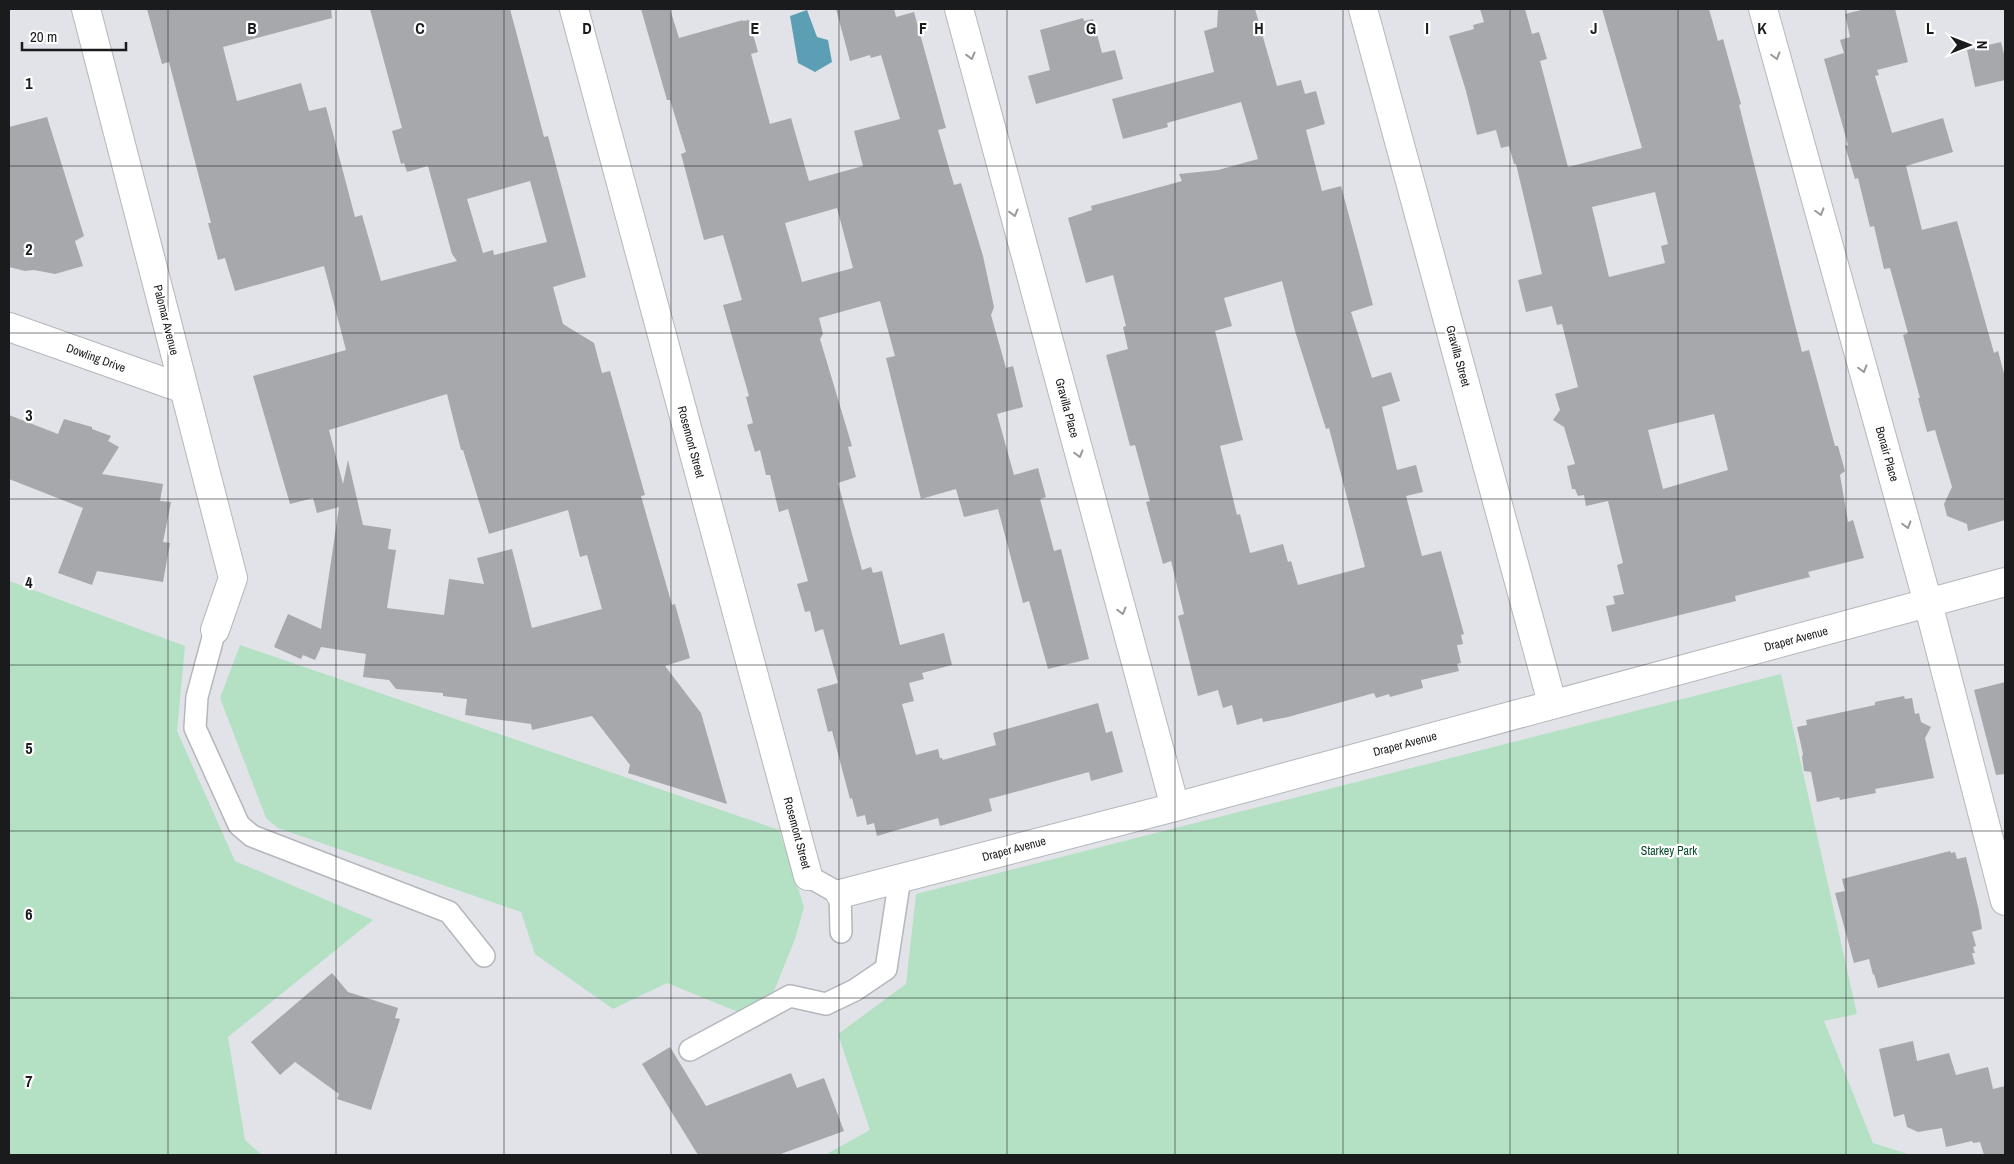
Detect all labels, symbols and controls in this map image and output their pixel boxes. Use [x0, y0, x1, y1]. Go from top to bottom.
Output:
text: B [247, 17, 257, 39]
text: C [415, 17, 425, 39]
text: D [582, 17, 592, 39]
text: E [751, 17, 760, 39]
text: F [919, 17, 927, 39]
text: G [1086, 17, 1096, 39]
text: H [1254, 17, 1264, 39]
text: I [1425, 17, 1429, 39]
text: J [1590, 17, 1598, 39]
text: K [1757, 17, 1767, 39]
text: L [1926, 17, 1934, 39]
scale bar [22, 20, 126, 52]
north arrow [1944, 20, 1994, 70]
text: 20 m [30, 26, 57, 47]
text: N [1973, 41, 1991, 49]
one-way arrow [966, 51, 976, 59]
one-way arrow [1770, 51, 1781, 60]
text: 1 [25, 72, 33, 94]
one-way arrow [1008, 208, 1019, 217]
one-way arrow [1814, 208, 1824, 216]
text: 2 [25, 238, 33, 260]
street label: Palomar Avenue [150, 283, 182, 357]
street label: Gravilla Street [1442, 324, 1474, 389]
street label: Dowling Drive [64, 340, 128, 376]
one-way arrow [1857, 364, 1868, 373]
street label: Gravilla Place [1051, 376, 1083, 440]
text: 3 [25, 404, 33, 426]
street label: Rosemont Street [674, 404, 708, 480]
street label: Bonair Place [1872, 425, 1902, 483]
one-way arrow [1074, 449, 1084, 458]
one-way arrow [1901, 521, 1911, 529]
text: 4 [25, 571, 33, 593]
one-way arrow [1116, 606, 1127, 615]
street label: Draper Avenue [1762, 623, 1830, 655]
street label: Draper Avenue [1371, 728, 1439, 760]
text: 5 [25, 737, 33, 759]
street label: Rosemont Street [780, 795, 814, 871]
street label: Draper Avenue [980, 833, 1048, 865]
park label: Starkey Park [1641, 843, 1697, 859]
text: 6 [25, 903, 33, 925]
text: 7 [25, 1070, 33, 1092]

